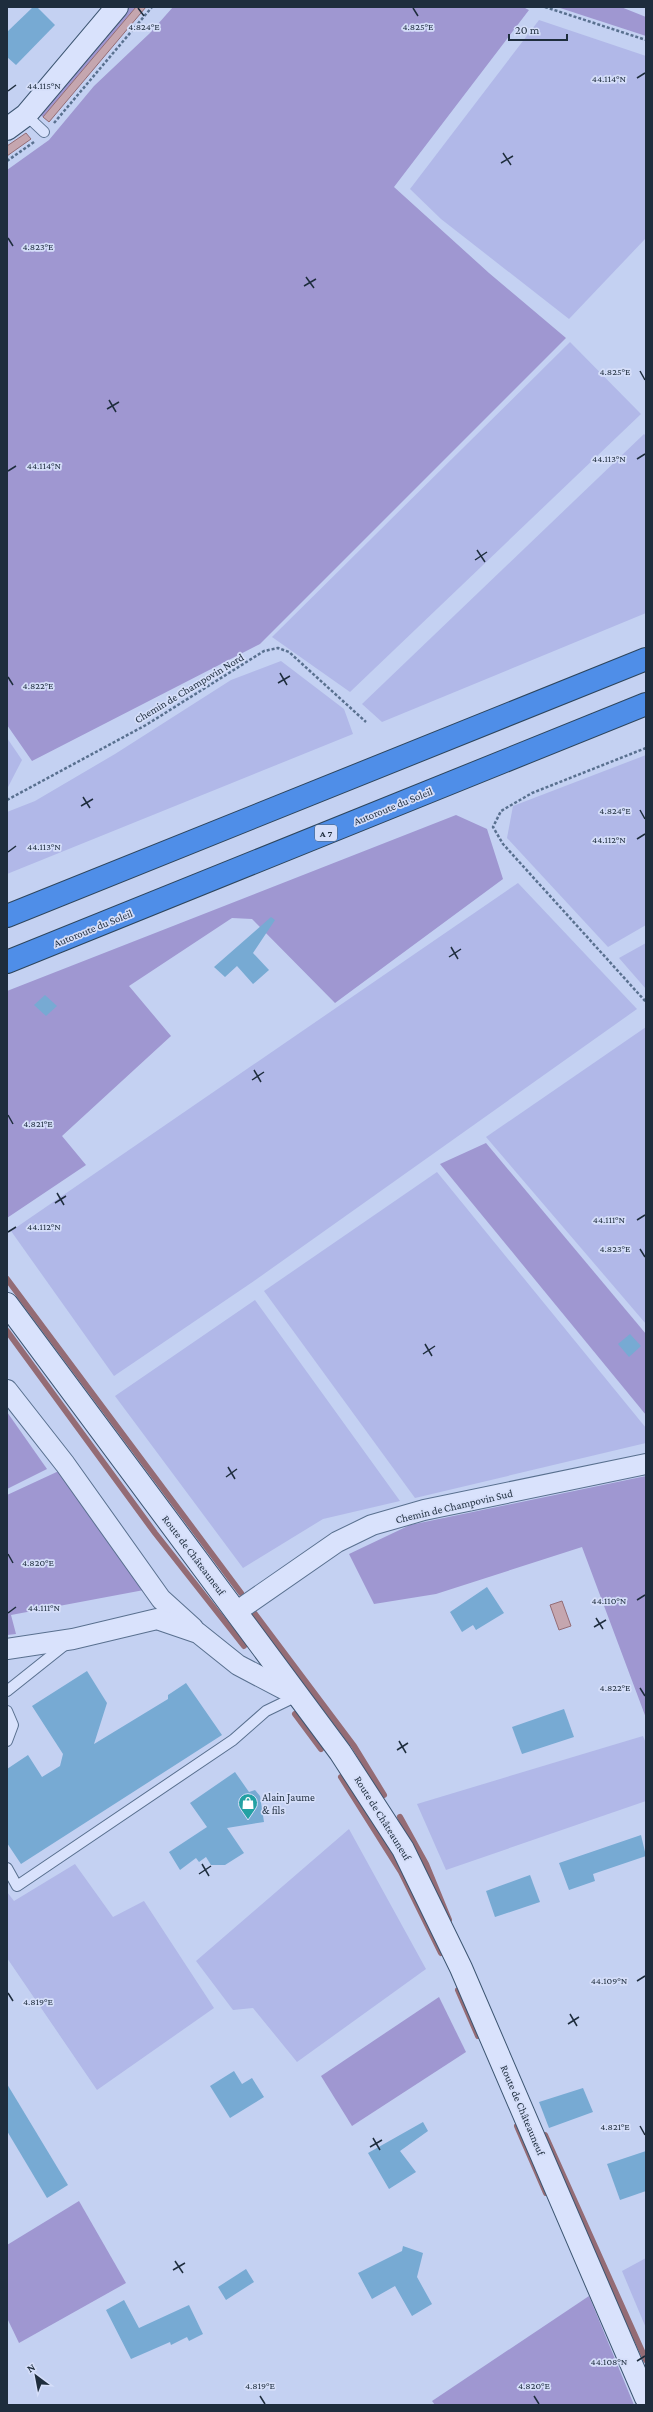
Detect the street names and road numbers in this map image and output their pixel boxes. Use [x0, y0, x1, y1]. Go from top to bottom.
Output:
street label: Chemin de Champovin Nord [132, 651, 246, 726]
street label: Autoroute du Soleil [352, 785, 434, 827]
road number: A 7 [315, 825, 337, 841]
street label: Autoroute du Soleil [52, 907, 134, 949]
street label: Chemin de Champovin Sud [394, 1487, 514, 1526]
street label: Route de Châteauneuf [160, 1513, 228, 1598]
street label: Route de Châteauneuf [352, 1774, 414, 1863]
street label: Route de Châteauneuf [499, 2063, 548, 2158]

